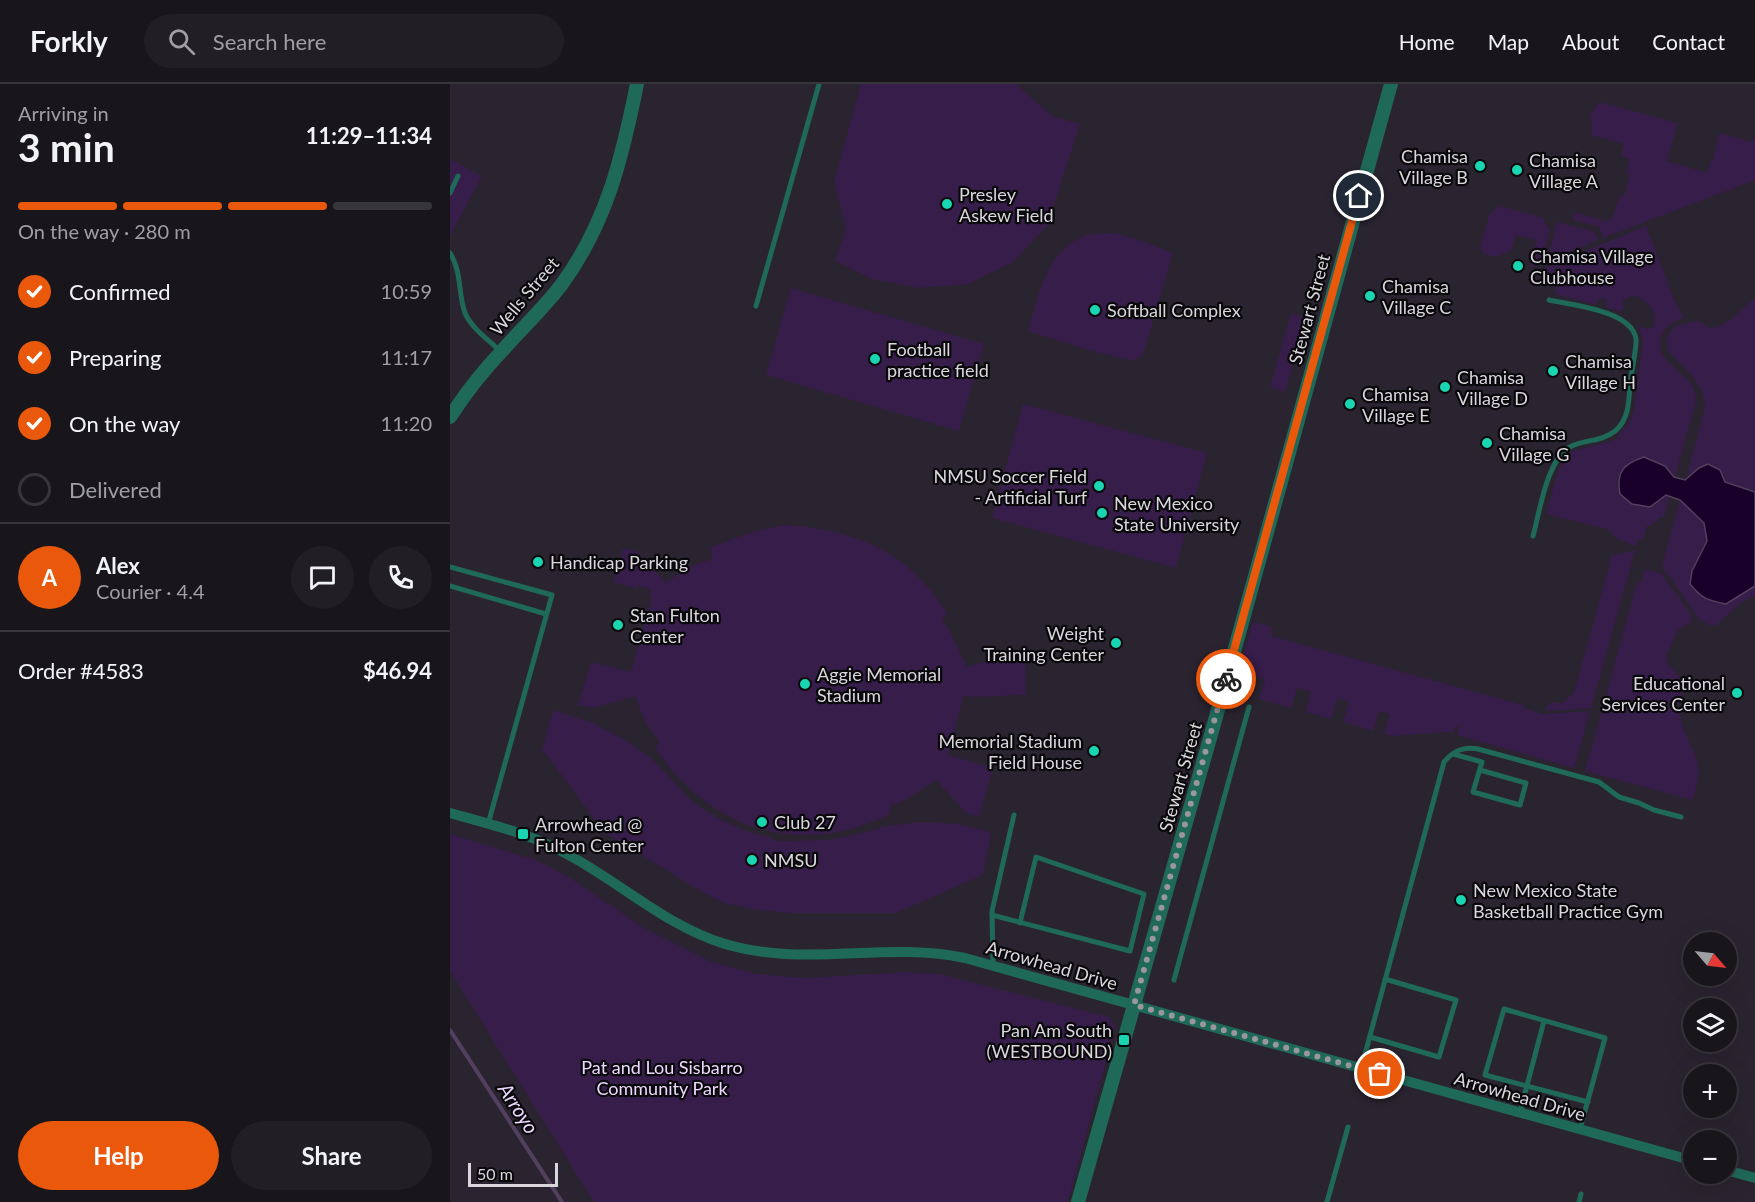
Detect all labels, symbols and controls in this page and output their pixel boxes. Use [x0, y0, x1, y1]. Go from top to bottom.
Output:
search box [144, 14, 564, 68]
text: Forkly [30, 24, 108, 58]
icon: search [165, 25, 198, 58]
text: Search here [213, 28, 326, 55]
text: Home [1399, 29, 1455, 54]
text: Map [1488, 29, 1529, 54]
text: About [1562, 29, 1619, 54]
text: Contact [1652, 29, 1725, 54]
text: Arriving in [18, 101, 109, 125]
text: 11:29–11:34 [306, 122, 432, 149]
text: 3 min [18, 124, 115, 170]
place label: Chamisa Village B [1399, 145, 1468, 188]
place label: Chamisa Village A [1529, 149, 1599, 192]
marker: Chamisa Village B [1473, 159, 1487, 173]
marker: Chamisa Village A [1510, 163, 1524, 177]
pin [1333, 170, 1384, 221]
icon: home [1342, 179, 1375, 212]
place label: Presley Askew Field [959, 183, 1054, 226]
marker: Presley Askew Field [940, 197, 954, 211]
text: On the way · 280 m [18, 219, 191, 243]
place label: Chamisa Village Clubhouse [1530, 245, 1654, 288]
street label: Stewart Street [1284, 251, 1334, 367]
street label: Wells Street [485, 252, 563, 340]
marker: Chamisa Village Clubhouse [1511, 259, 1525, 273]
icon: check [18, 275, 51, 308]
place label: Chamisa Village C [1382, 275, 1451, 318]
text: Confirmed [69, 278, 171, 305]
text: 10:59 [381, 279, 432, 303]
marker: Chamisa Village C [1363, 289, 1377, 303]
place label: Softball Complex [1107, 299, 1241, 321]
marker: Softball Complex [1088, 303, 1102, 317]
place label: Football practice field [887, 338, 989, 381]
icon: check [18, 341, 51, 374]
text: Preparing [69, 344, 161, 371]
text: 11:17 [381, 345, 432, 369]
place label: Chamisa Village H [1565, 350, 1636, 393]
marker: Football practice field [868, 352, 882, 366]
marker: Chamisa Village H [1546, 364, 1560, 378]
place label: Chamisa Village D [1457, 366, 1528, 409]
marker: Chamisa Village D [1438, 380, 1452, 394]
place label: Chamisa Village E [1362, 383, 1430, 426]
marker: Chamisa Village E [1343, 397, 1357, 411]
icon: check [18, 407, 51, 440]
text: On the way [69, 410, 180, 437]
text: 11:20 [381, 411, 432, 435]
place label: Chamisa Village G [1499, 422, 1569, 465]
marker: Chamisa Village G [1480, 436, 1494, 450]
place label: NMSU Soccer Field - Artificial Turf [934, 465, 1088, 508]
text: Delivered [69, 476, 162, 503]
marker: NMSU Soccer Field - Artificial Turf [1092, 479, 1106, 493]
place label: New Mexico State University [1114, 492, 1240, 535]
marker: New Mexico State University [1095, 506, 1109, 520]
button: chat [291, 546, 354, 609]
button: phone [369, 546, 432, 609]
place label: Handicap Parking [550, 551, 688, 573]
text: Alex [96, 552, 140, 579]
marker: Handicap Parking [531, 555, 545, 569]
text: A [42, 564, 57, 591]
text: Courier · 4.4 [96, 579, 205, 603]
place label: Stan Fulton Center [630, 604, 720, 647]
marker: Stan Fulton Center [611, 618, 625, 632]
place label: Weight Training Center [984, 622, 1105, 665]
marker: Weight Training Center [1109, 636, 1123, 650]
courier [1196, 649, 1256, 709]
text: Order #4583 [18, 657, 144, 684]
text: $46.94 [363, 657, 432, 684]
place label: Aggie Memorial Stadium [817, 663, 941, 706]
icon: bike [1210, 663, 1243, 696]
place label: Educational Services Center [1602, 672, 1725, 715]
marker: Aggie Memorial Stadium [798, 677, 812, 691]
marker: Educational Services Center [1730, 686, 1744, 700]
street label: Stewart Street [1154, 719, 1206, 834]
place label: Memorial Stadium Field House [938, 730, 1082, 773]
marker: Memorial Stadium Field House [1087, 744, 1101, 758]
place label: Club 27 [774, 811, 836, 833]
place label: Arrowhead @ Fulton Center [535, 813, 644, 856]
marker: Club 27 [755, 815, 769, 829]
marker: Arrowhead @ Fulton Center [516, 827, 530, 841]
place label: NMSU [764, 849, 817, 871]
marker: NMSU [745, 853, 759, 867]
place label: New Mexico State Basketball Practice Gym [1473, 879, 1663, 922]
marker: New Mexico State Basketball Practice Gym [1454, 893, 1468, 907]
north arrow [1683, 932, 1737, 986]
map controls [1683, 932, 1737, 1184]
street label: Arrowhead Drive [984, 936, 1120, 994]
button: layers [1683, 998, 1737, 1052]
place label: Pan Am South (WESTBOUND) [987, 1019, 1112, 1062]
marker: Pan Am South (WESTBOUND) [1117, 1033, 1131, 1047]
pin [1354, 1048, 1405, 1099]
park label: Pat and Lou Sisbarro Community Park [581, 1056, 743, 1099]
icon: bag [1363, 1057, 1396, 1090]
button: + [1683, 1064, 1737, 1118]
street label: Arrowhead Drive [1452, 1067, 1588, 1125]
water label: Arroyo [493, 1077, 544, 1138]
button: Help [18, 1121, 219, 1190]
button: Share [231, 1121, 432, 1190]
button: − [1683, 1130, 1737, 1184]
scale bar [468, 1160, 558, 1188]
text: 50 m [477, 1164, 513, 1183]

